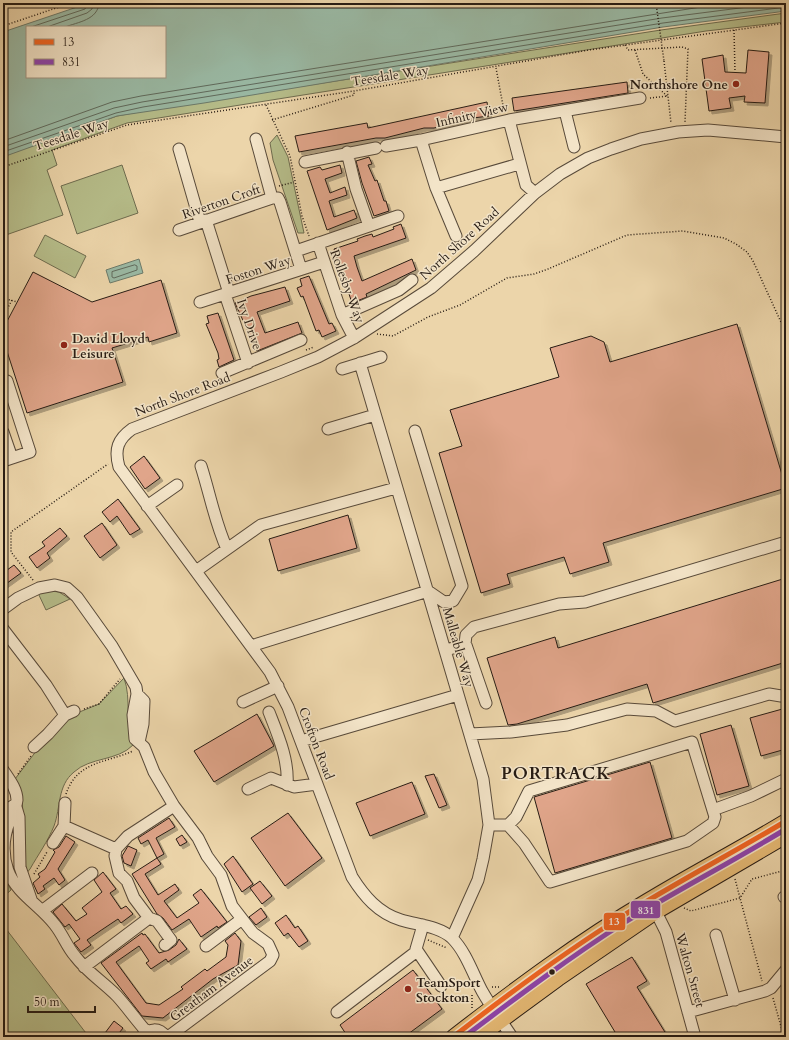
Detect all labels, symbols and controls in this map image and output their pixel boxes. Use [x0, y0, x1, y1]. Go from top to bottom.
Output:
legend [26, 26, 166, 78]
text: 13 [62, 34, 74, 50]
text: 831 [62, 54, 80, 70]
street label: Teesdale Way [350, 61, 430, 91]
place label: Northshore One [630, 76, 728, 94]
marker: Northshore One [731, 79, 741, 89]
street label: Infinity View [434, 98, 511, 132]
street label: Teesdale Way [32, 114, 111, 156]
street label: Riverton Croft [180, 180, 263, 224]
street label: North Shore Road [416, 203, 503, 284]
street label: Rollesby Way [325, 247, 369, 326]
street label: Foston Way [223, 251, 293, 289]
street label: Ivy Drive [232, 296, 266, 352]
place label: David Lloyd Leisure [72, 330, 146, 363]
marker: David Lloyd Leisure [59, 340, 69, 350]
street label: North Shore Road [132, 368, 233, 421]
street label: Malleable Way [438, 605, 478, 690]
street label: Crofton Road [294, 705, 338, 782]
district label: PORTRACK [501, 762, 611, 785]
line badge: 831 [630, 900, 661, 919]
text: 831 [638, 903, 654, 918]
line badge: 13 [603, 912, 626, 931]
text: 13 [608, 914, 620, 929]
street label: Walton Street [671, 930, 709, 1010]
street label: Greatham Avenue [166, 951, 257, 1026]
unlabelled marker [547, 967, 557, 977]
place label: TeamSport Stockton [416, 974, 481, 1007]
marker: TeamSport Stockton [403, 984, 413, 994]
scale bar [28, 988, 95, 1014]
text: 50 m [34, 994, 61, 1010]

